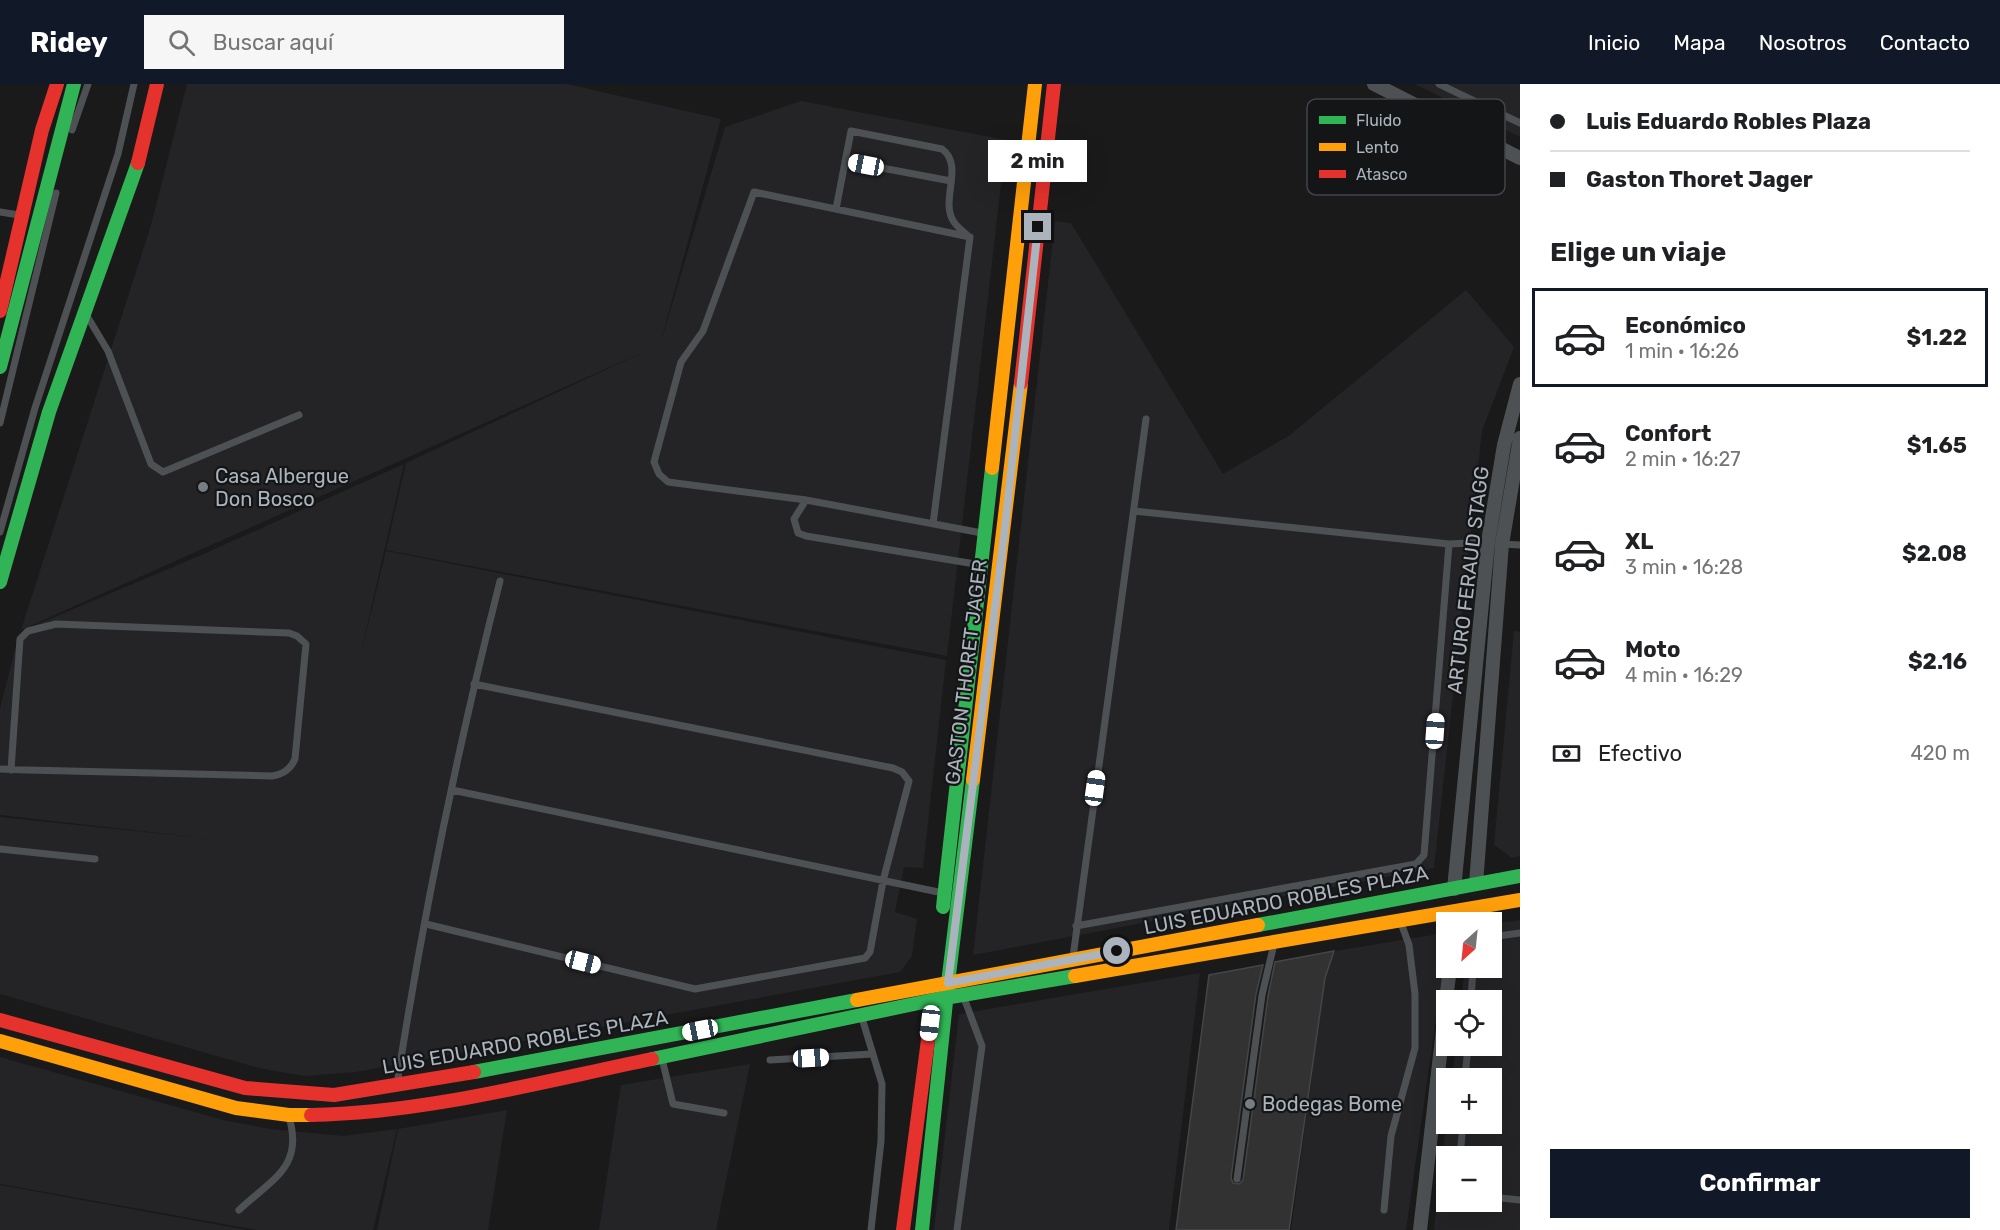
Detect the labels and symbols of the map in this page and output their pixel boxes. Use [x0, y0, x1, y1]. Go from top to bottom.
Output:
legend [1307, 99, 1505, 195]
text: Fluido [1356, 111, 1401, 130]
text: Lento [1356, 138, 1399, 157]
callout: 2 min [988, 140, 1088, 182]
car [847, 153, 885, 177]
text: Atasco [1356, 165, 1408, 184]
route end [1024, 213, 1051, 240]
place label: Casa Albergue Don Bosco [215, 464, 349, 511]
street label: ARTURO FERAUD STAGG [1442, 465, 1494, 695]
marker: Casa Albergue Don Bosco [196, 480, 210, 494]
street label: GASTON THORET JAGER [940, 558, 992, 786]
car [1425, 712, 1445, 750]
car [1084, 769, 1106, 807]
street label: LUIS EDUARDO ROBLES PLAZA [1142, 861, 1430, 939]
north arrow [1436, 912, 1502, 978]
route start [1103, 937, 1130, 964]
car [563, 949, 603, 975]
car [919, 1004, 941, 1042]
street label: LUIS EDUARDO ROBLES PLAZA [380, 1005, 670, 1079]
car [681, 1018, 719, 1042]
car [793, 1048, 829, 1068]
place label: Bodegas Bome [1262, 1092, 1402, 1116]
marker: Bodegas Bome [1243, 1097, 1257, 1111]

